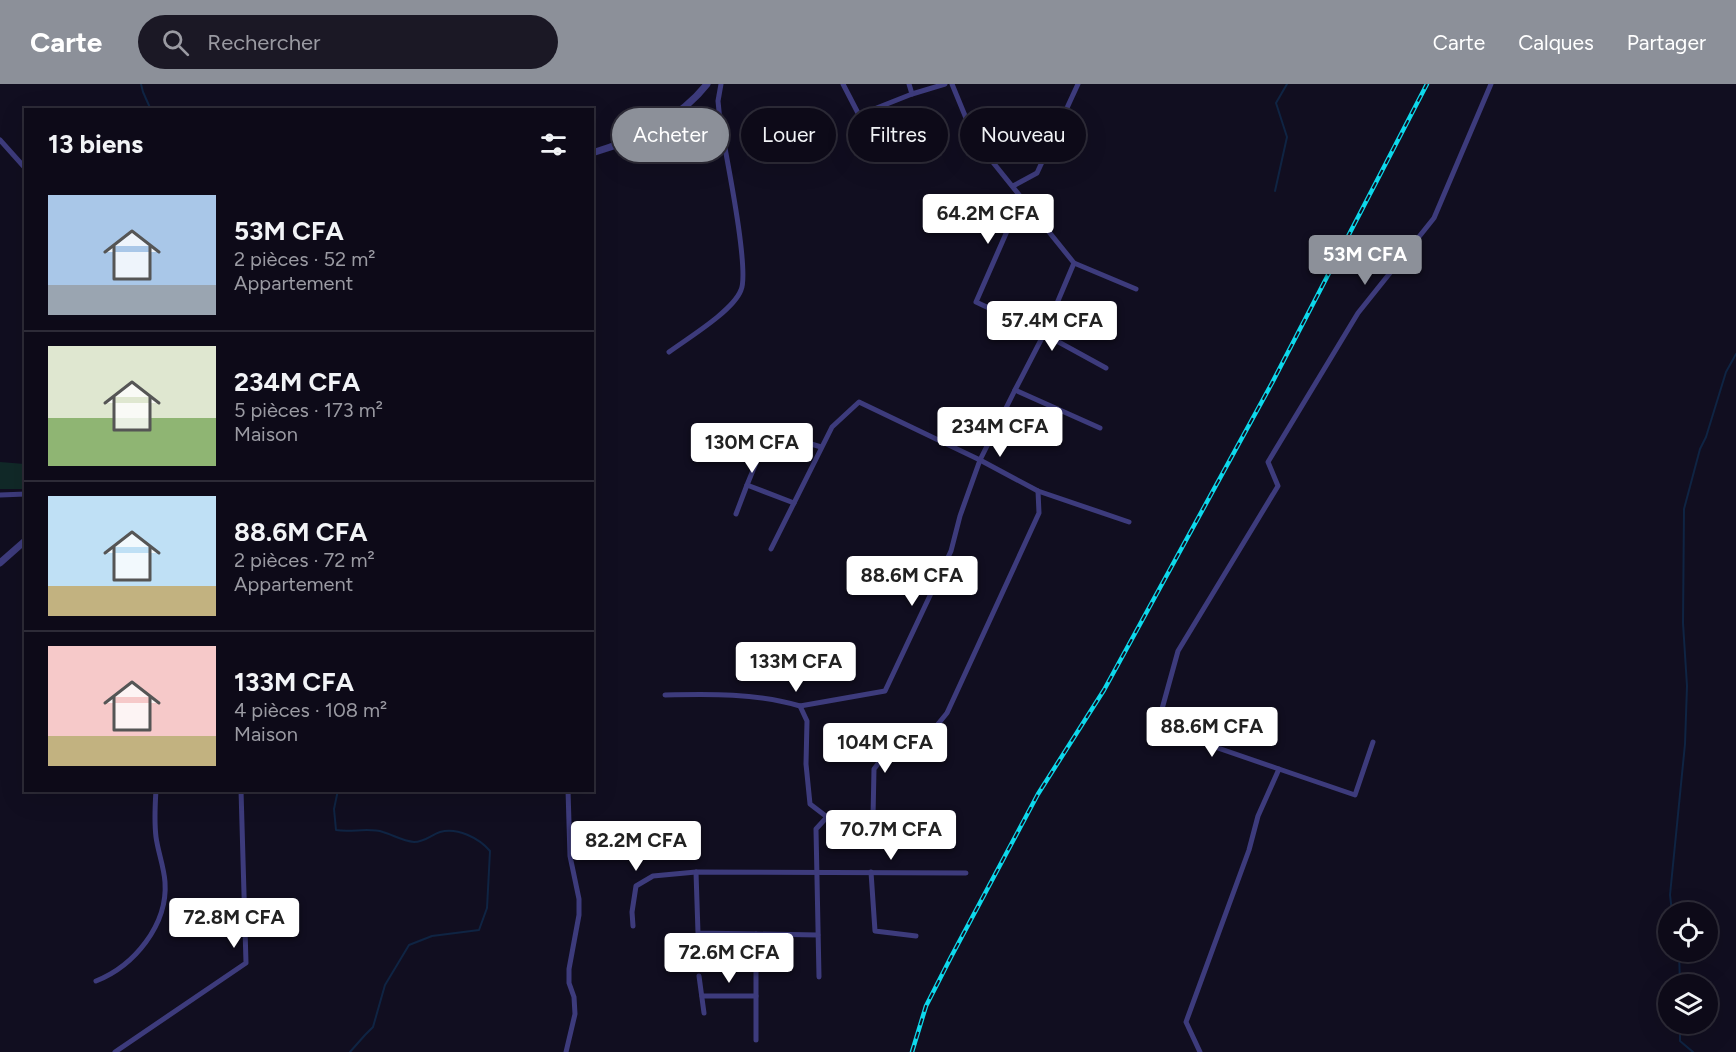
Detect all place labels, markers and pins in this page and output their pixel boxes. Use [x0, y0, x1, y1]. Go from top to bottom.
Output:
pin: 64.2M CFA [919, 194, 1057, 245]
pin: 53M CFA [1310, 235, 1420, 286]
pin: 57.4M CFA [983, 301, 1121, 352]
pin: 234M CFA [938, 407, 1062, 458]
pin: 130M CFA [690, 423, 814, 474]
pin: 88.6M CFA [843, 556, 981, 607]
pin: 133M CFA [734, 642, 858, 693]
pin: 88.6M CFA [1143, 707, 1281, 758]
pin: 104M CFA [823, 723, 947, 774]
pin: 70.7M CFA [822, 810, 960, 861]
pin: 82.2M CFA [567, 821, 705, 872]
pin: 72.8M CFA [165, 898, 303, 949]
pin: 72.6M CFA [660, 933, 798, 984]

